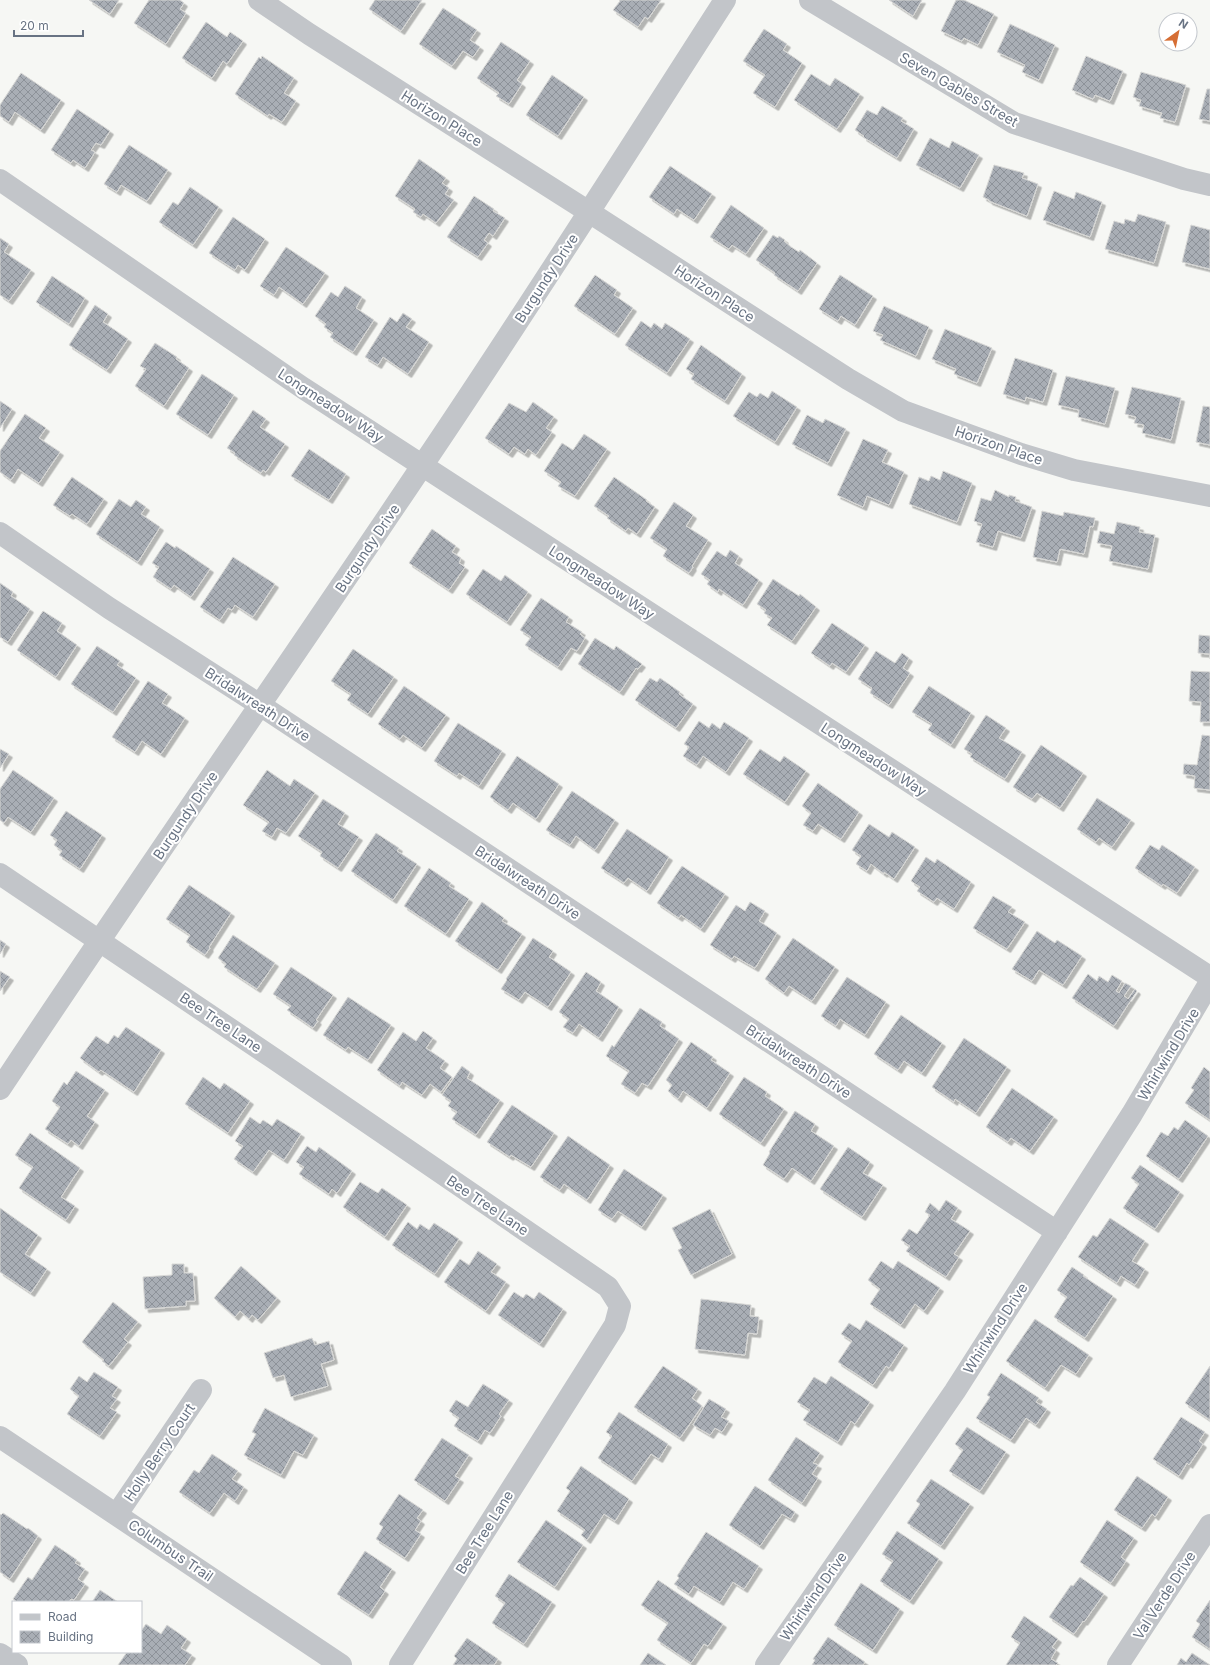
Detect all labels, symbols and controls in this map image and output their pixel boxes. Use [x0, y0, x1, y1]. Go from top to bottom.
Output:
scale bar [14, 12, 83, 38]
north arrow [1158, 12, 1198, 52]
text: N [1176, 15, 1191, 32]
text: 20 m [20, 18, 49, 33]
street label: Seven Gables Street [897, 48, 1022, 130]
street label: Horizon Place [398, 86, 486, 150]
street label: Burgundy Drive [511, 230, 581, 326]
street label: Horizon Place [672, 261, 758, 325]
street label: Longmeadow Way [275, 365, 387, 446]
street label: Horizon Place [953, 422, 1045, 468]
street label: Burgundy Drive [331, 501, 403, 595]
street label: Longmeadow Way [546, 542, 658, 623]
street label: Bridalwreath Drive [202, 664, 314, 744]
street label: Longmeadow Way [818, 719, 930, 800]
street label: Burgundy Drive [149, 768, 221, 862]
street label: Bridalwreath Drive [472, 842, 584, 922]
street label: Bee Tree Lane [177, 988, 265, 1056]
street label: Whirlwind Drive [1134, 1005, 1202, 1103]
street label: Bridalwreath Drive [743, 1021, 855, 1101]
street label: Bee Tree Lane [444, 1171, 532, 1239]
street label: Whirlwind Drive [959, 1279, 1031, 1377]
street label: Holly Berry Court [120, 1399, 198, 1504]
street label: Bee Tree Lane [452, 1487, 516, 1577]
street label: Columbus Trail [125, 1515, 217, 1585]
street label: Whirlwind Drive [776, 1548, 850, 1644]
street label: Val Verde Drive [1129, 1548, 1199, 1642]
legend [12, 1601, 142, 1653]
text: Road [48, 1609, 77, 1624]
text: Building [48, 1629, 93, 1644]

